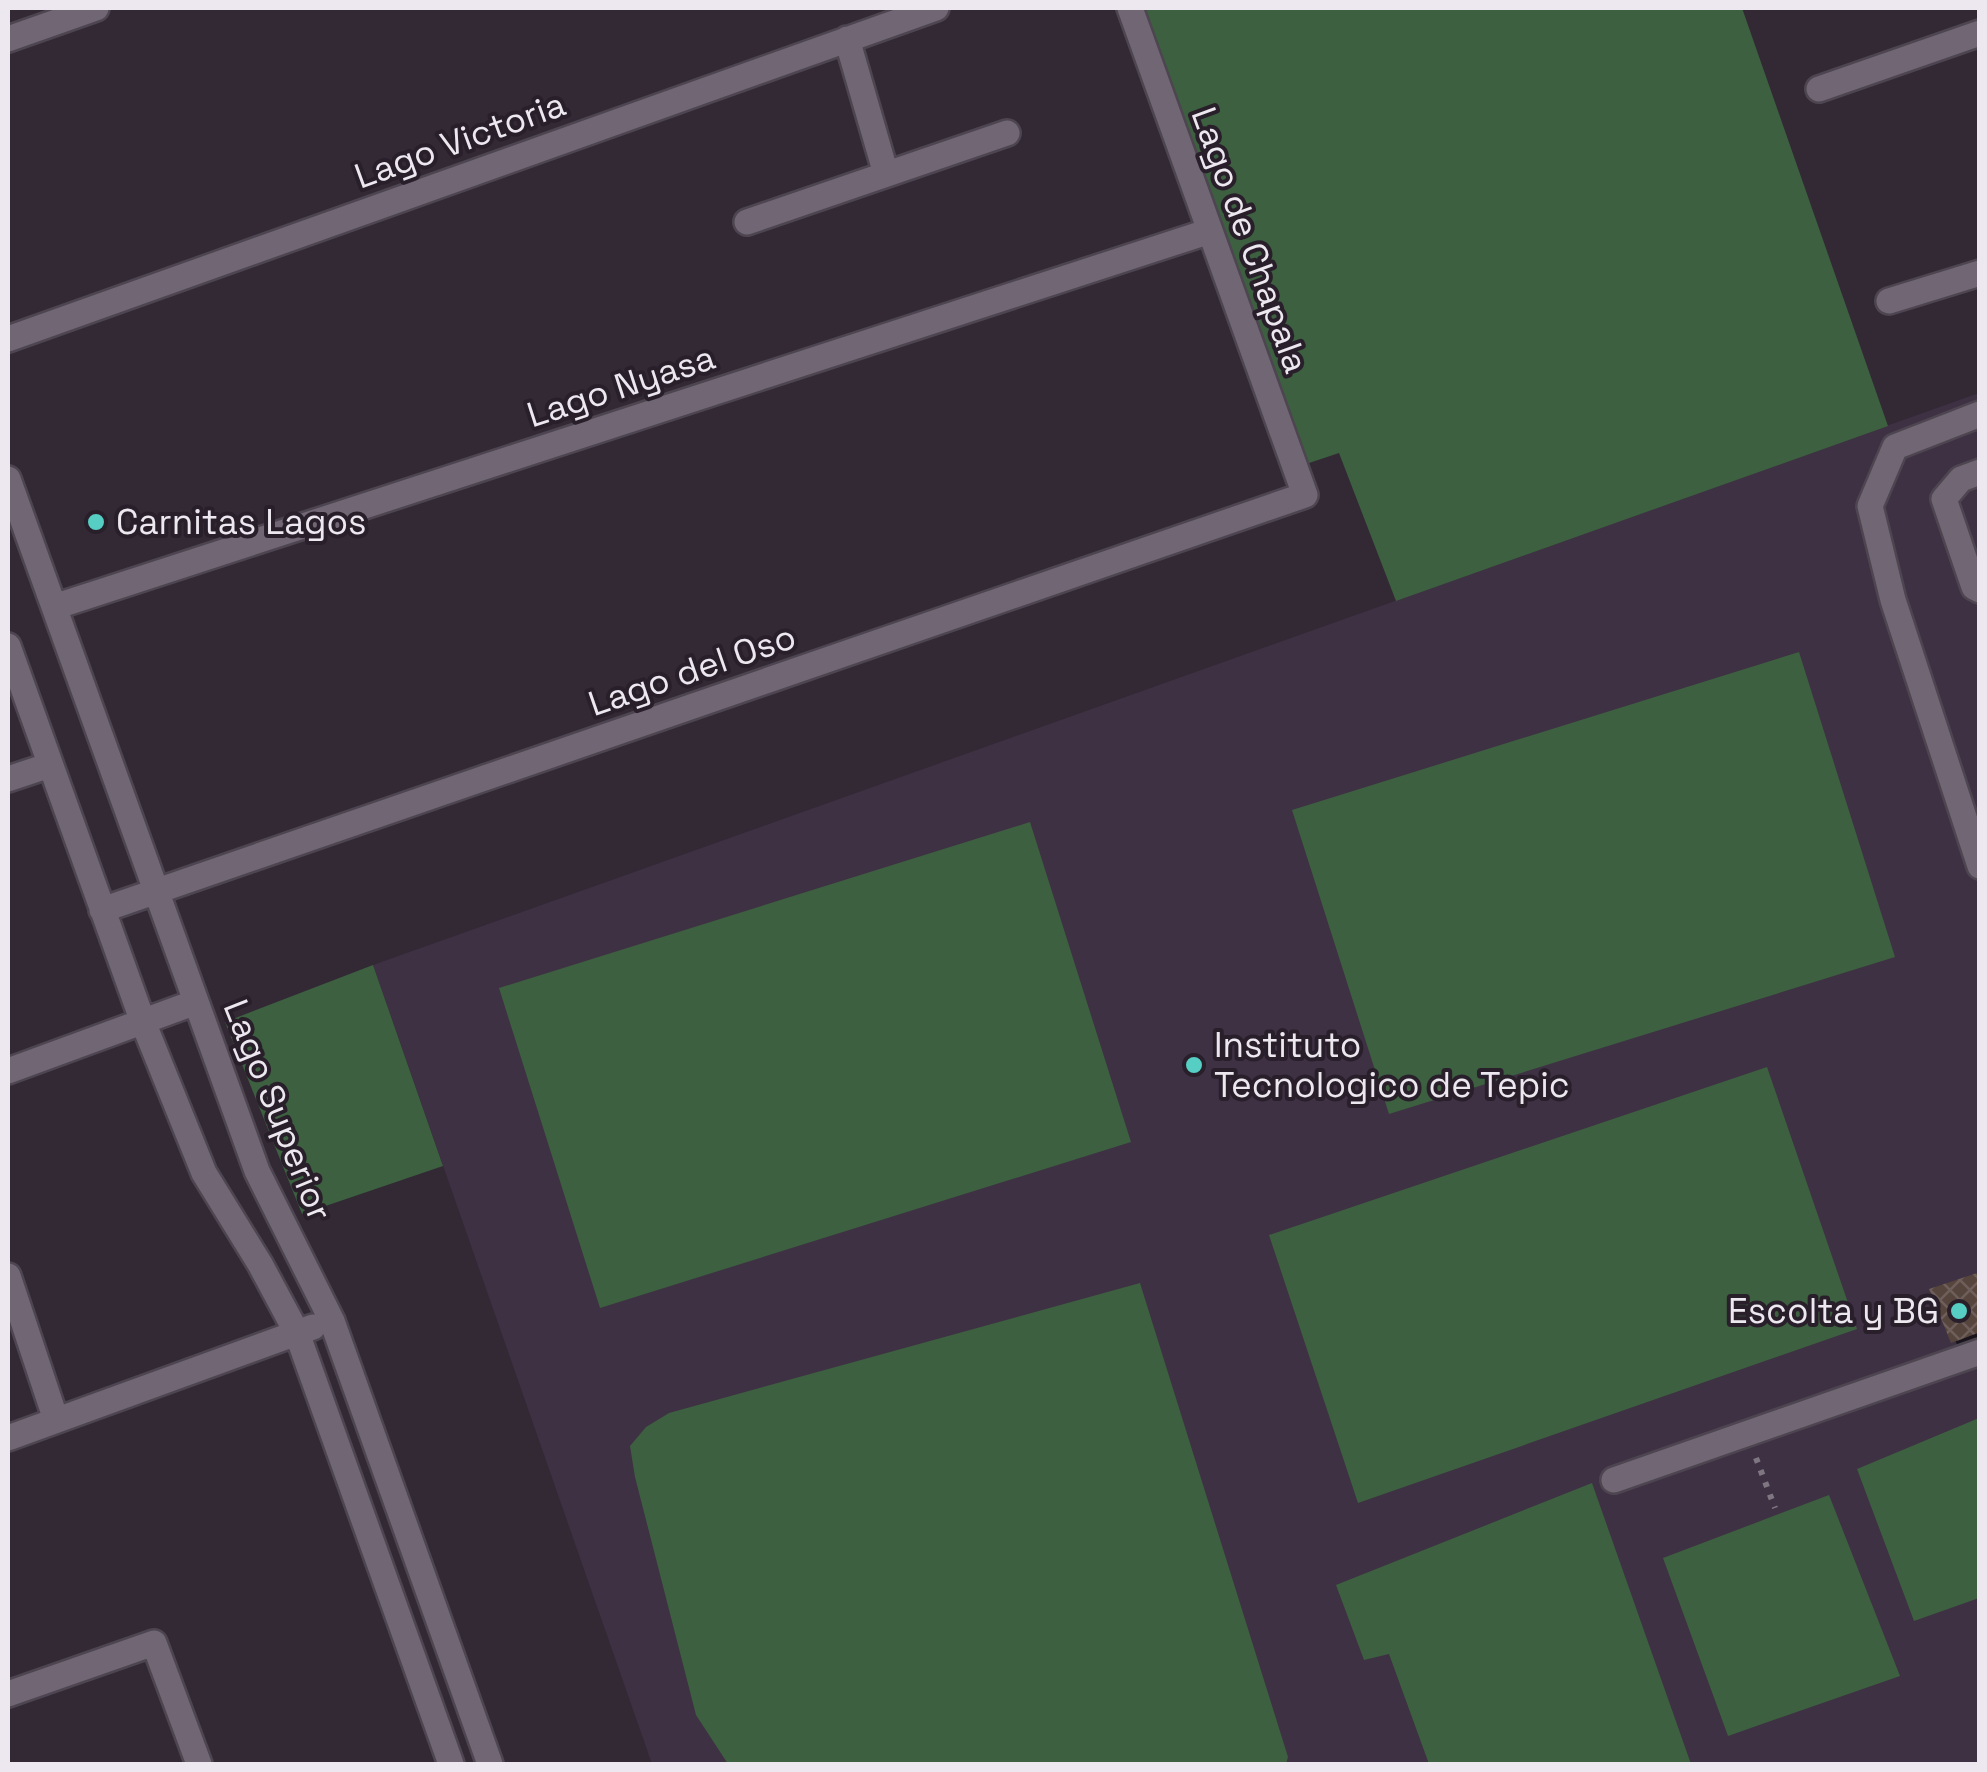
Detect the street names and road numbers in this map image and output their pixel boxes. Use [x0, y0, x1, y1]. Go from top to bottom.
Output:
street label: Lago Victoria [349, 82, 571, 198]
street label: Lago de Chapala [1182, 101, 1318, 379]
street label: Lago Nyasa [522, 335, 720, 437]
street label: Lago del Oso [583, 614, 801, 726]
street label: Lago Superior [214, 993, 342, 1227]

